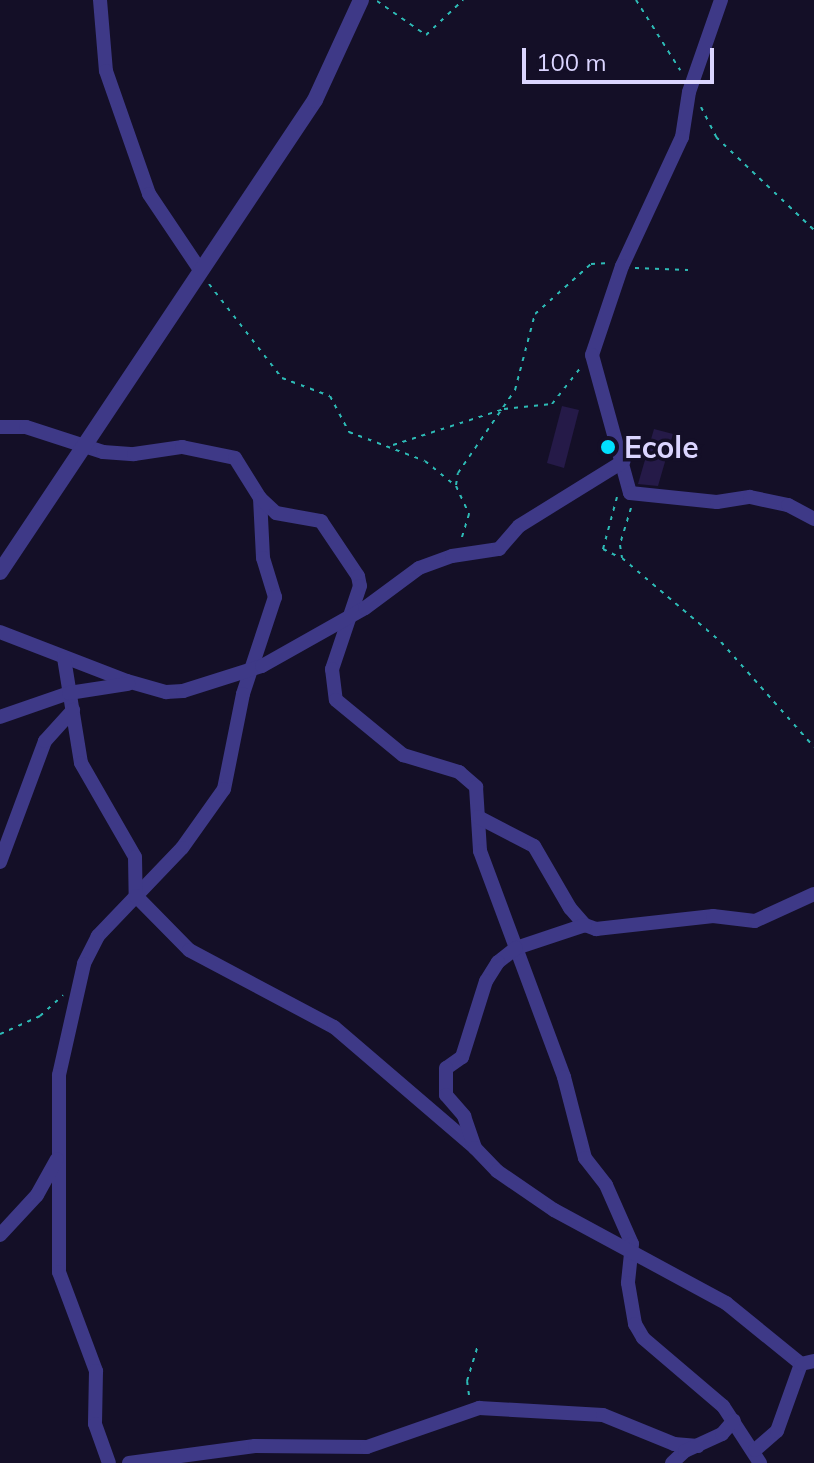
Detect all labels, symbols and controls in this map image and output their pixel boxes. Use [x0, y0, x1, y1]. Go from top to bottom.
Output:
scale bar [526, 32, 718, 82]
text: 100 m [536, 47, 607, 77]
place label: Ecole [624, 429, 699, 465]
marker: Ecole [599, 438, 617, 456]

